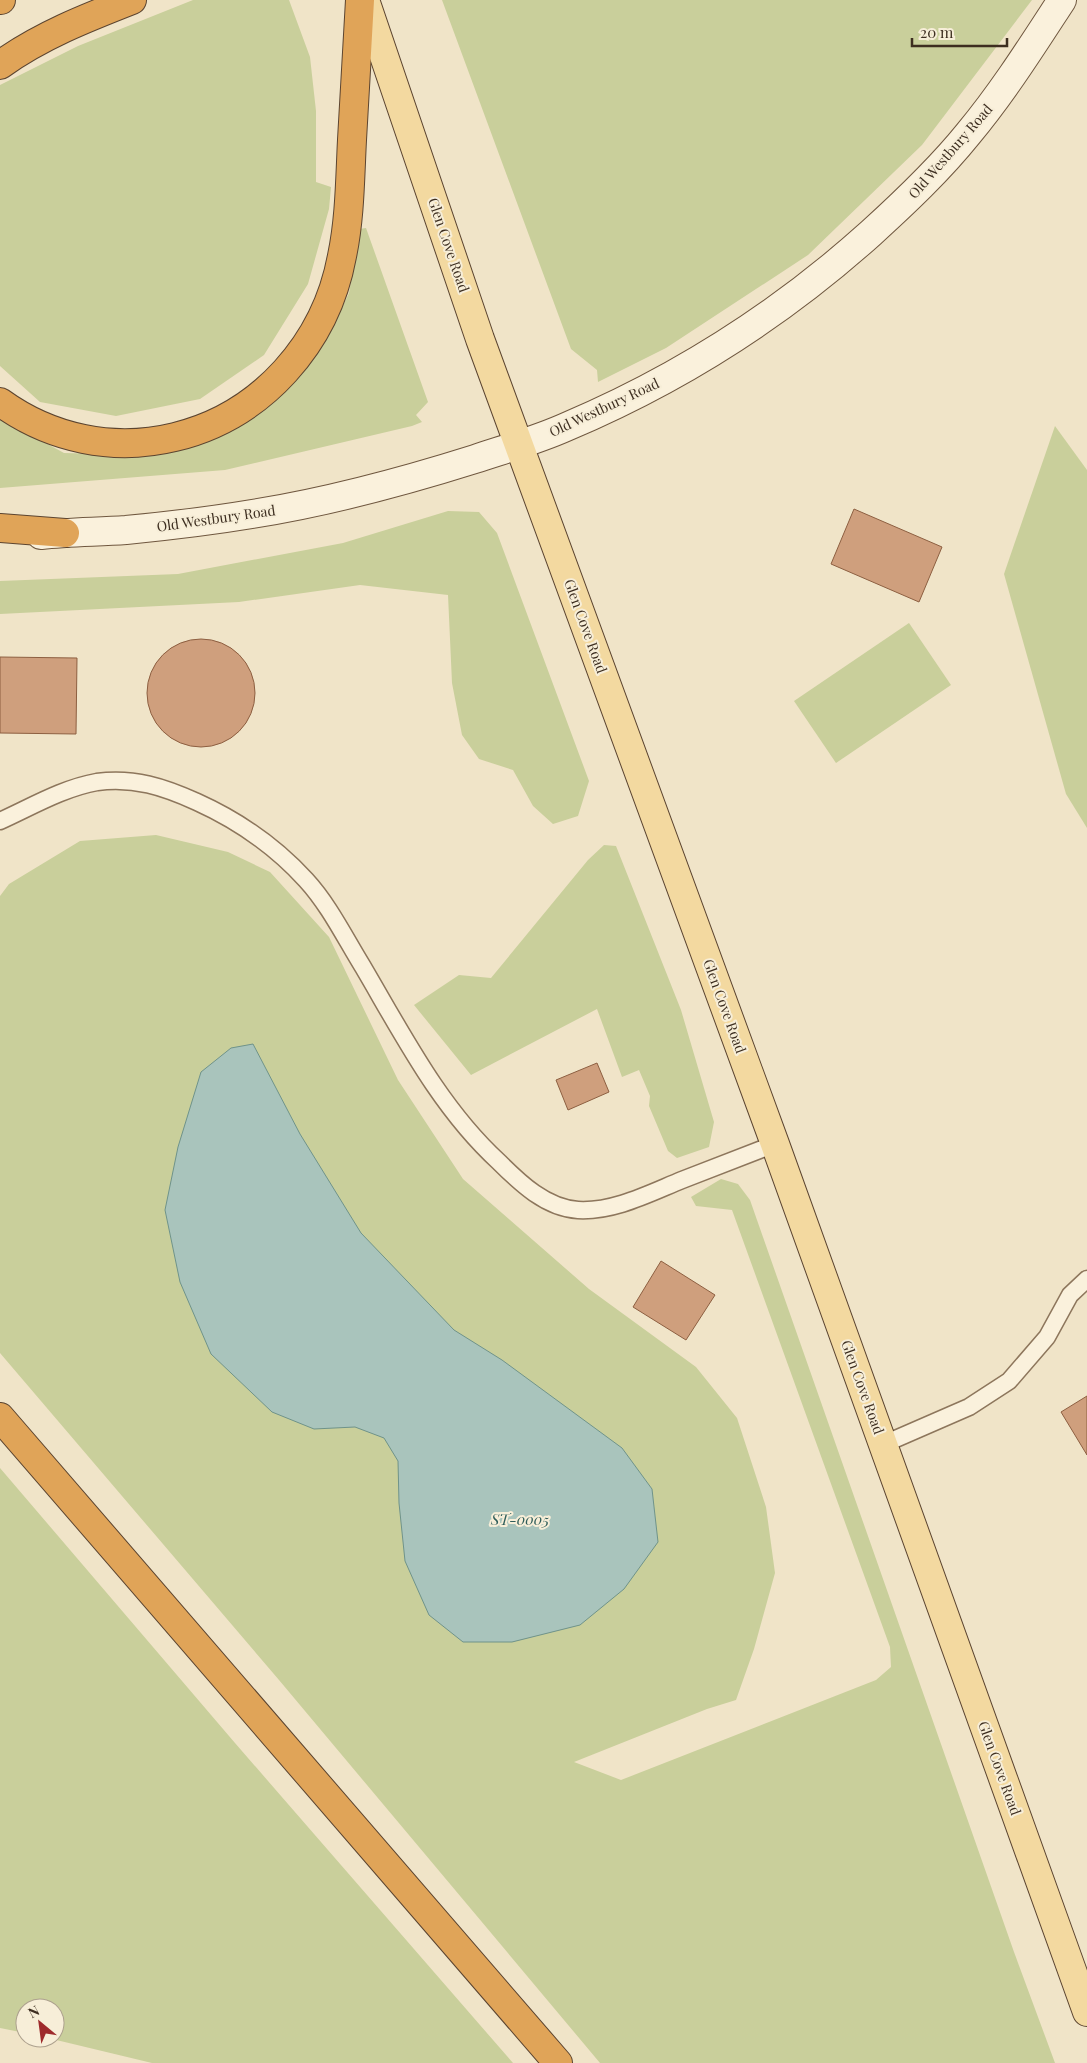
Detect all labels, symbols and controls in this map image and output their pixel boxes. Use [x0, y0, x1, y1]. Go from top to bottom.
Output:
scale bar [912, 15, 1007, 47]
text: 20 m [920, 22, 954, 42]
street label: Old Westbury Road [904, 100, 996, 202]
street label: Glen Cove Road [424, 195, 474, 295]
street label: Old Westbury Road [546, 373, 662, 441]
street label: Old Westbury Road [155, 500, 277, 536]
street label: Glen Cove Road [560, 576, 612, 676]
street label: Glen Cove Road [699, 956, 751, 1056]
street label: Glen Cove Road [837, 1337, 889, 1437]
water label: ST-0005 [490, 1509, 549, 1529]
street label: Glen Cove Road [974, 1718, 1026, 1818]
north arrow [15, 1998, 65, 2048]
text: N [24, 2000, 42, 2022]

